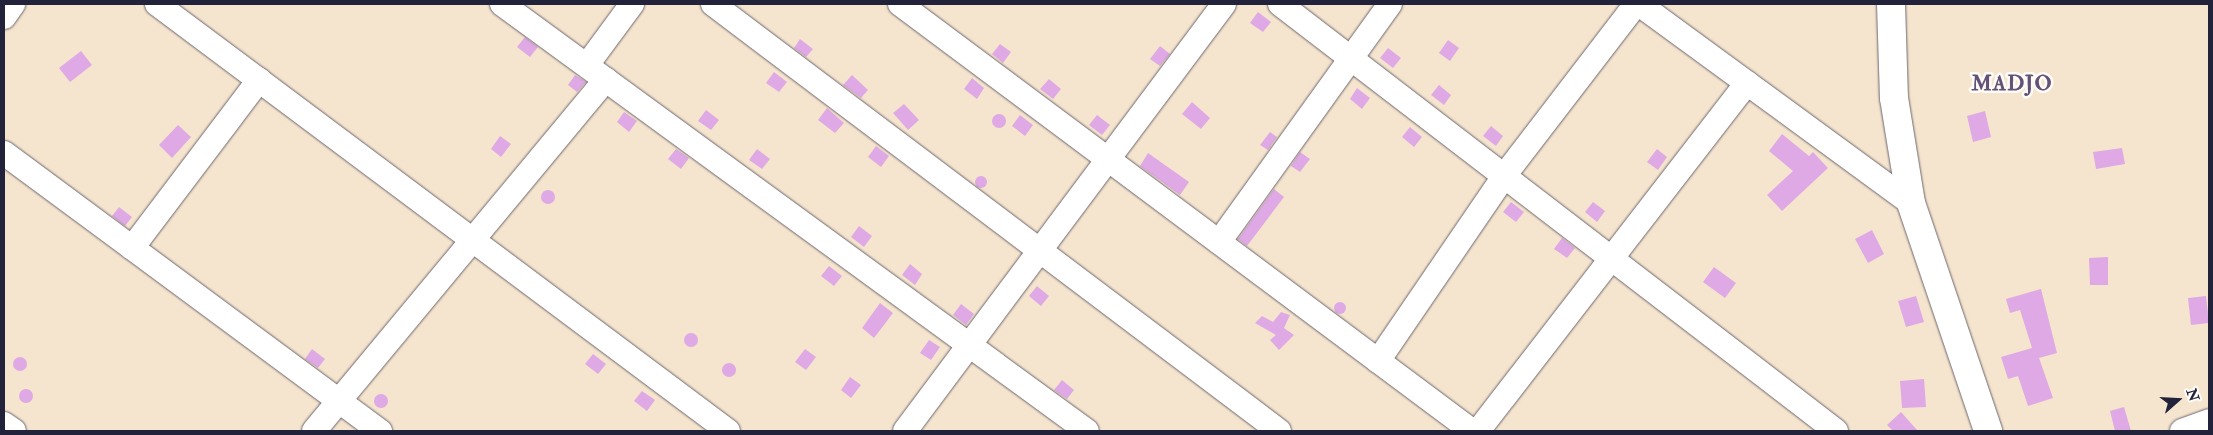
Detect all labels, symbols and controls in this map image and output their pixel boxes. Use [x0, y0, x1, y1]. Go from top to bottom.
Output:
district label: MADJO [1971, 71, 2053, 97]
north arrow [2153, 375, 2203, 425]
text: N [2183, 386, 2203, 404]

